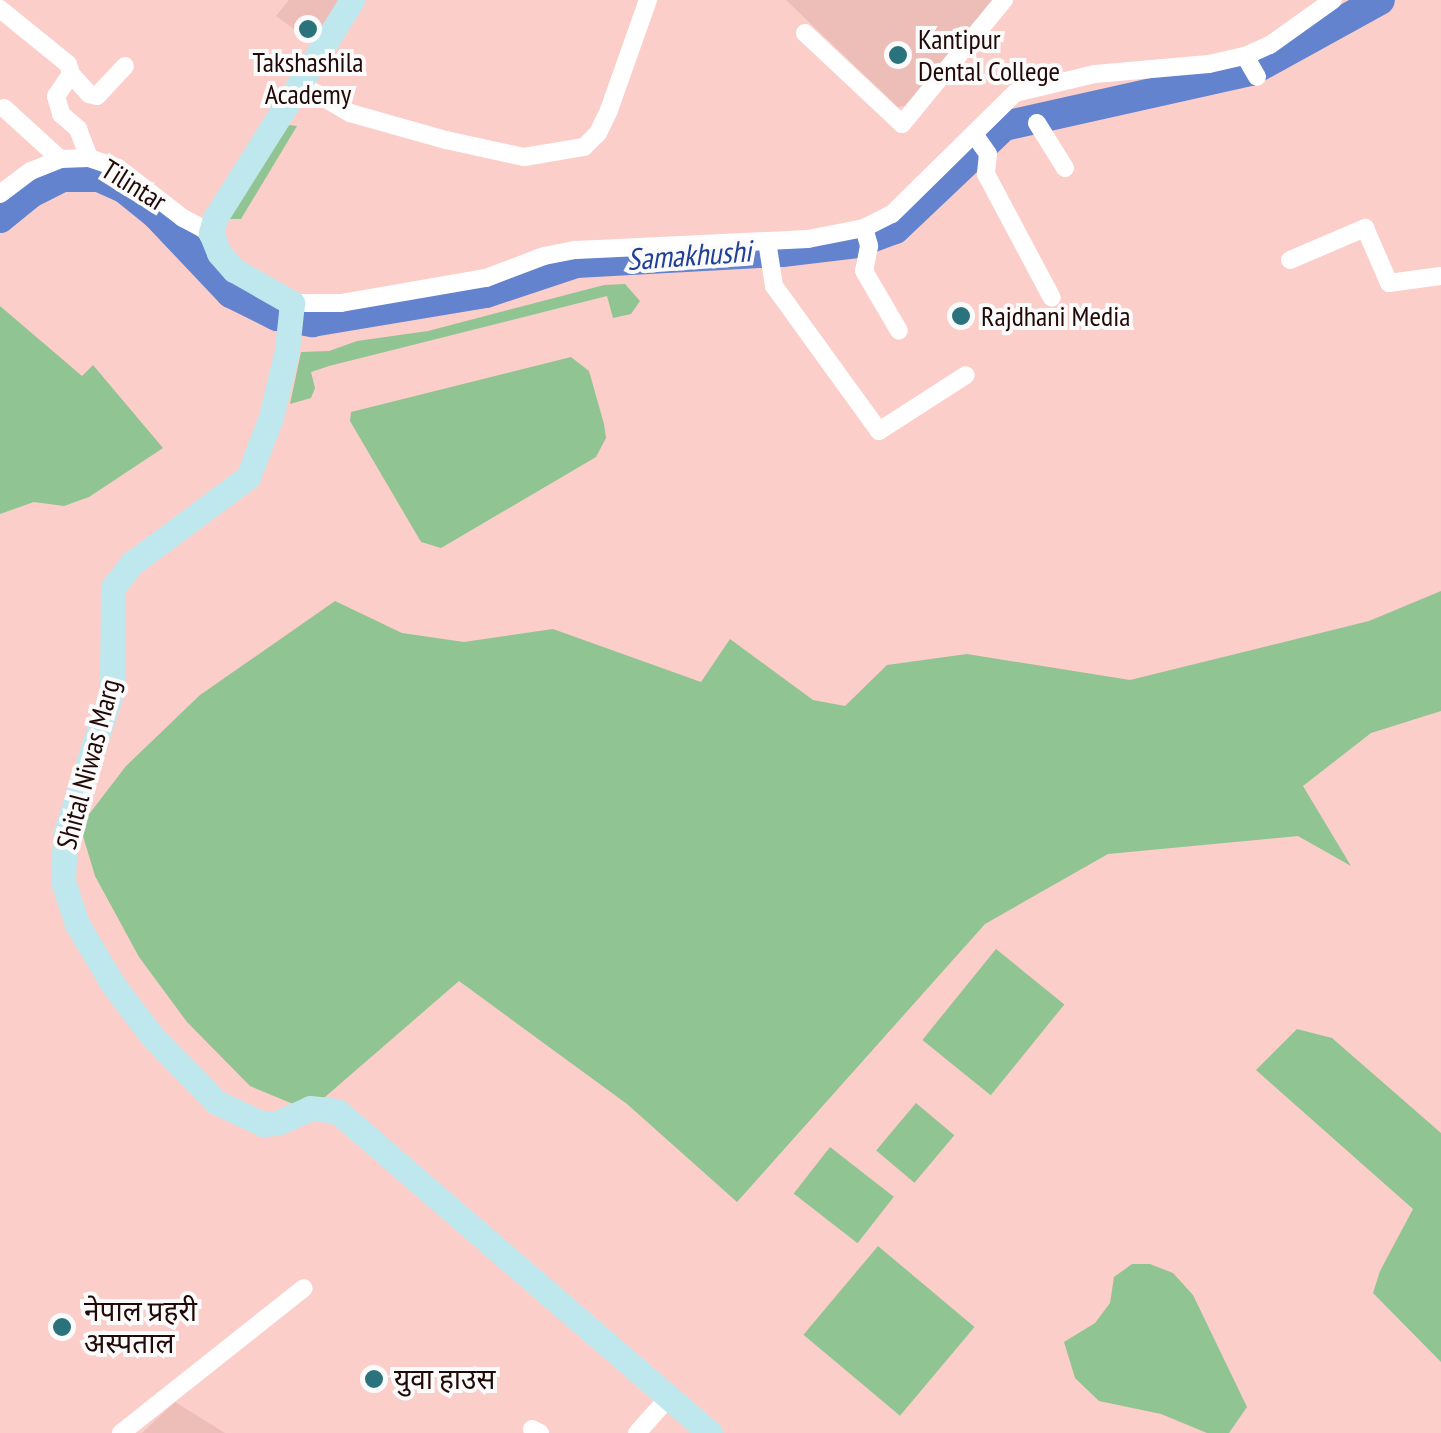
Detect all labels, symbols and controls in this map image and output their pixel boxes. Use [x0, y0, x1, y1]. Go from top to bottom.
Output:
marker: Takshashila Academy [297, 18, 319, 40]
place label: Kantipur Dental College [918, 22, 1060, 88]
marker: Kantipur Dental College [887, 44, 909, 66]
place label: Takshashila Academy [253, 45, 363, 111]
street label: Tilintar [95, 152, 173, 218]
water label: Samakhushi [626, 233, 752, 277]
place label: Rajdhani Media [981, 299, 1130, 333]
marker: Rajdhani Media [950, 305, 972, 327]
street label: Shital Niwas Marg [49, 675, 127, 853]
place label: नेपाल प्रहरी अस्पताल [84, 1294, 197, 1360]
marker: नेपाल प्रहरी अस्पताल [49, 1314, 75, 1340]
place label: युवा हाउस [394, 1362, 495, 1396]
marker: युवा हाउस [363, 1368, 385, 1390]

